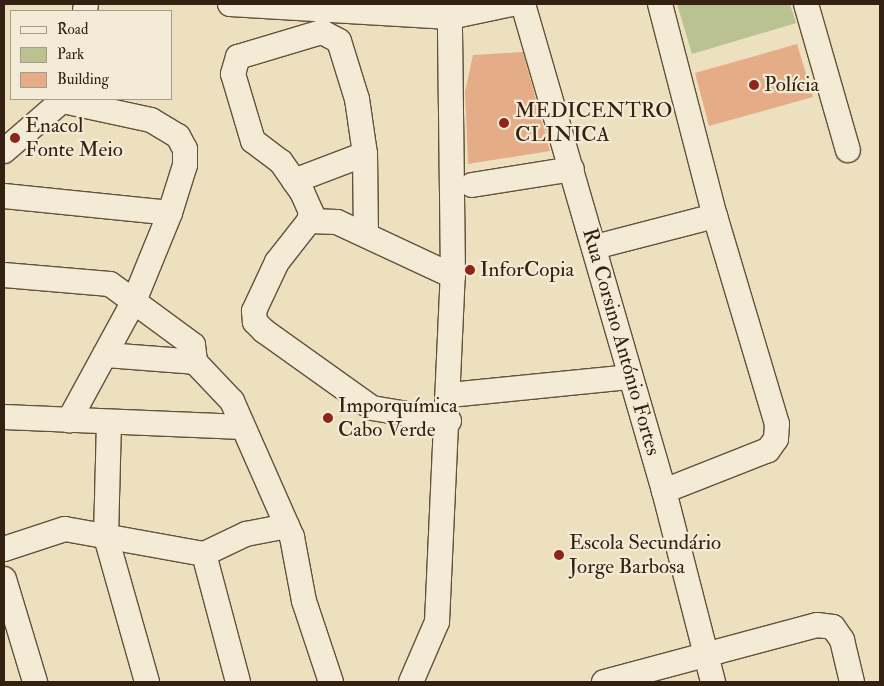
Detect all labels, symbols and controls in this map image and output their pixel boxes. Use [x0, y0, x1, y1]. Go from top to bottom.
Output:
legend [10, 10, 172, 100]
text: Road [57, 20, 88, 39]
text: Park [57, 45, 84, 64]
text: Building [57, 70, 109, 89]
place label: Polícia [764, 72, 819, 98]
marker: Polícia [748, 79, 760, 91]
place label: MEDICENTRO CLINICA [515, 98, 672, 148]
place label: Enacol Fonte Meio [25, 113, 123, 163]
marker: MEDICENTRO CLINICA [497, 116, 511, 130]
marker: Enacol Fonte Meio [9, 132, 21, 144]
street label: Rua Corsino António Fortes [576, 225, 666, 459]
place label: InforCopia [480, 257, 574, 283]
marker: InforCopia [464, 264, 476, 276]
place label: Imporquímica Cabo Verde [338, 393, 458, 443]
marker: Imporquímica Cabo Verde [322, 412, 334, 424]
place label: Escola Secundário Jorge Barbosa [569, 530, 721, 580]
marker: Escola Secundário Jorge Barbosa [553, 549, 565, 561]

